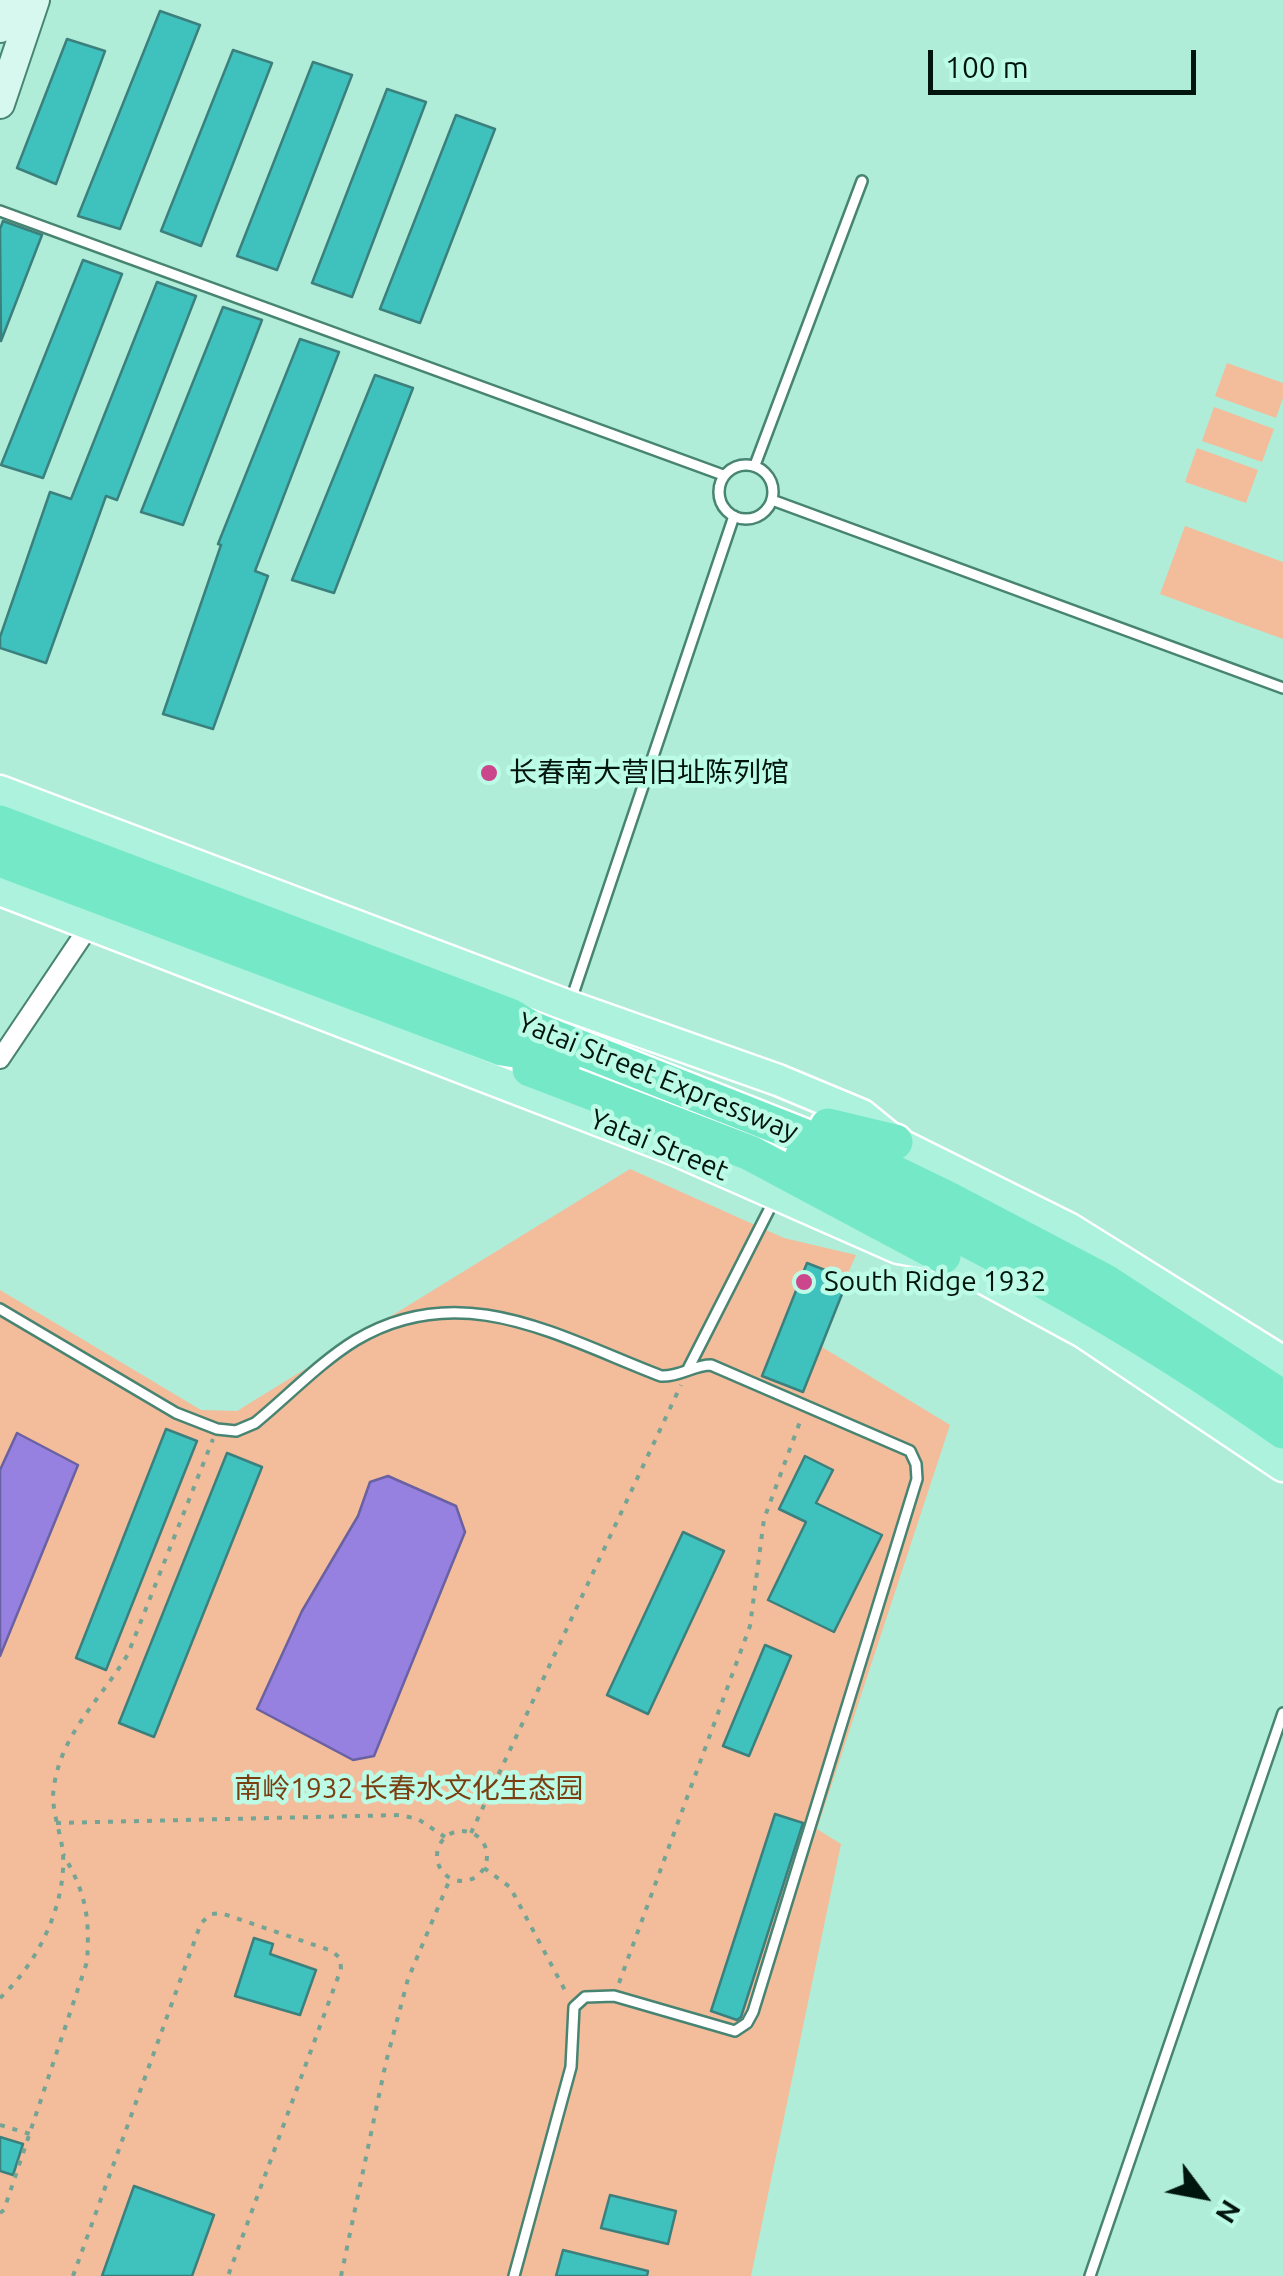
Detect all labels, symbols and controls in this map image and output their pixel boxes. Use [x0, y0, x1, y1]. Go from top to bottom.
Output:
scale bar [933, 30, 1200, 92]
text: 100 m [945, 50, 1029, 84]
place label: 长春南大营旧址陈列馆 [509, 756, 789, 790]
marker: 长春南大营旧址陈列馆 [478, 762, 500, 784]
street label: Yatai Street Expressway [513, 1005, 803, 1149]
street label: Yatai Street [585, 1102, 733, 1188]
place label: South Ridge 1932 [824, 1265, 1046, 1299]
marker: South Ridge 1932 [793, 1271, 815, 1293]
park label: 南岭1932 长春水文化生态园 [234, 1772, 584, 1806]
north arrow [1153, 2146, 1253, 2246]
text: N [1210, 2195, 1248, 2229]

